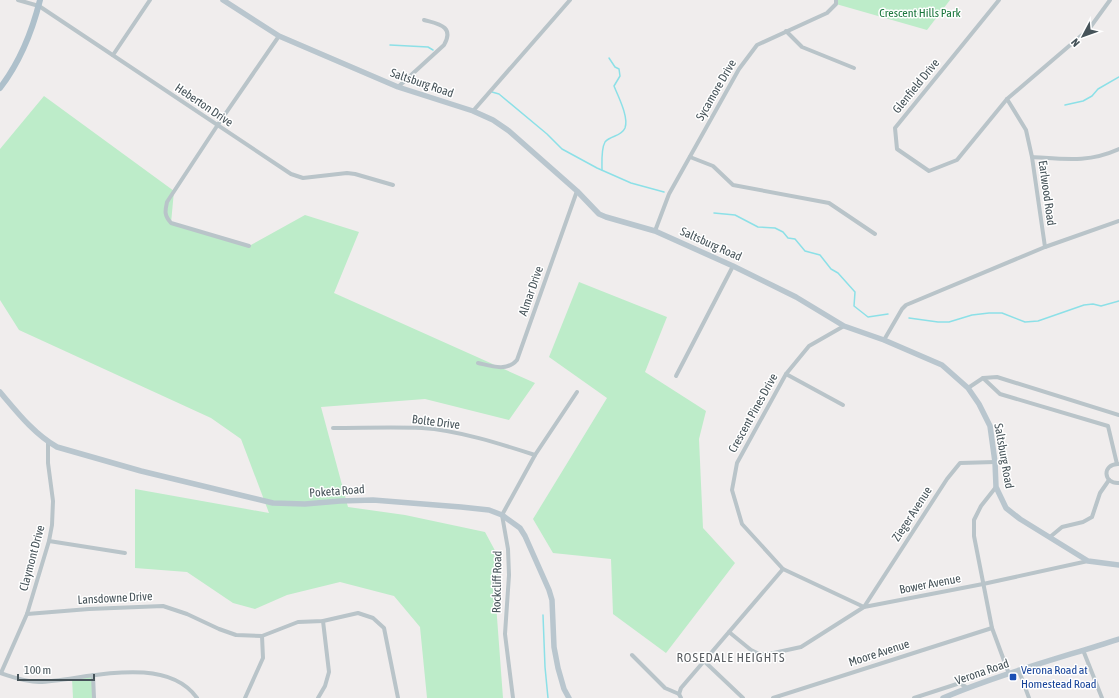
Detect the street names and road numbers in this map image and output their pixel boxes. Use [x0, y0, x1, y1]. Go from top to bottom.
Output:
street label: Glenfield Drive [890, 56, 942, 116]
street label: Sycamore Drive [693, 57, 739, 123]
street label: Saltsburg Road [389, 66, 455, 100]
street label: Heberton Drive [172, 81, 236, 129]
street label: Earlwood Road [1035, 159, 1059, 227]
street label: Saltsburg Road [678, 224, 744, 264]
street label: Almar Drive [516, 264, 546, 318]
street label: Crescent Pines Drive [725, 371, 781, 455]
street label: Bolte Drive [411, 412, 461, 432]
street label: Saltsburg Road [991, 422, 1017, 490]
street label: Poketa Road [309, 482, 365, 500]
street label: Zieger Avenue [889, 484, 935, 544]
street label: Claymont Drive [16, 524, 48, 592]
street label: Rockcliff Road [489, 551, 505, 613]
street label: Bower Avenue [898, 571, 962, 597]
street label: Lansdowne Drive [77, 589, 153, 607]
street label: Moore Avenue [847, 637, 911, 669]
street label: Verona Road [953, 656, 1011, 688]

